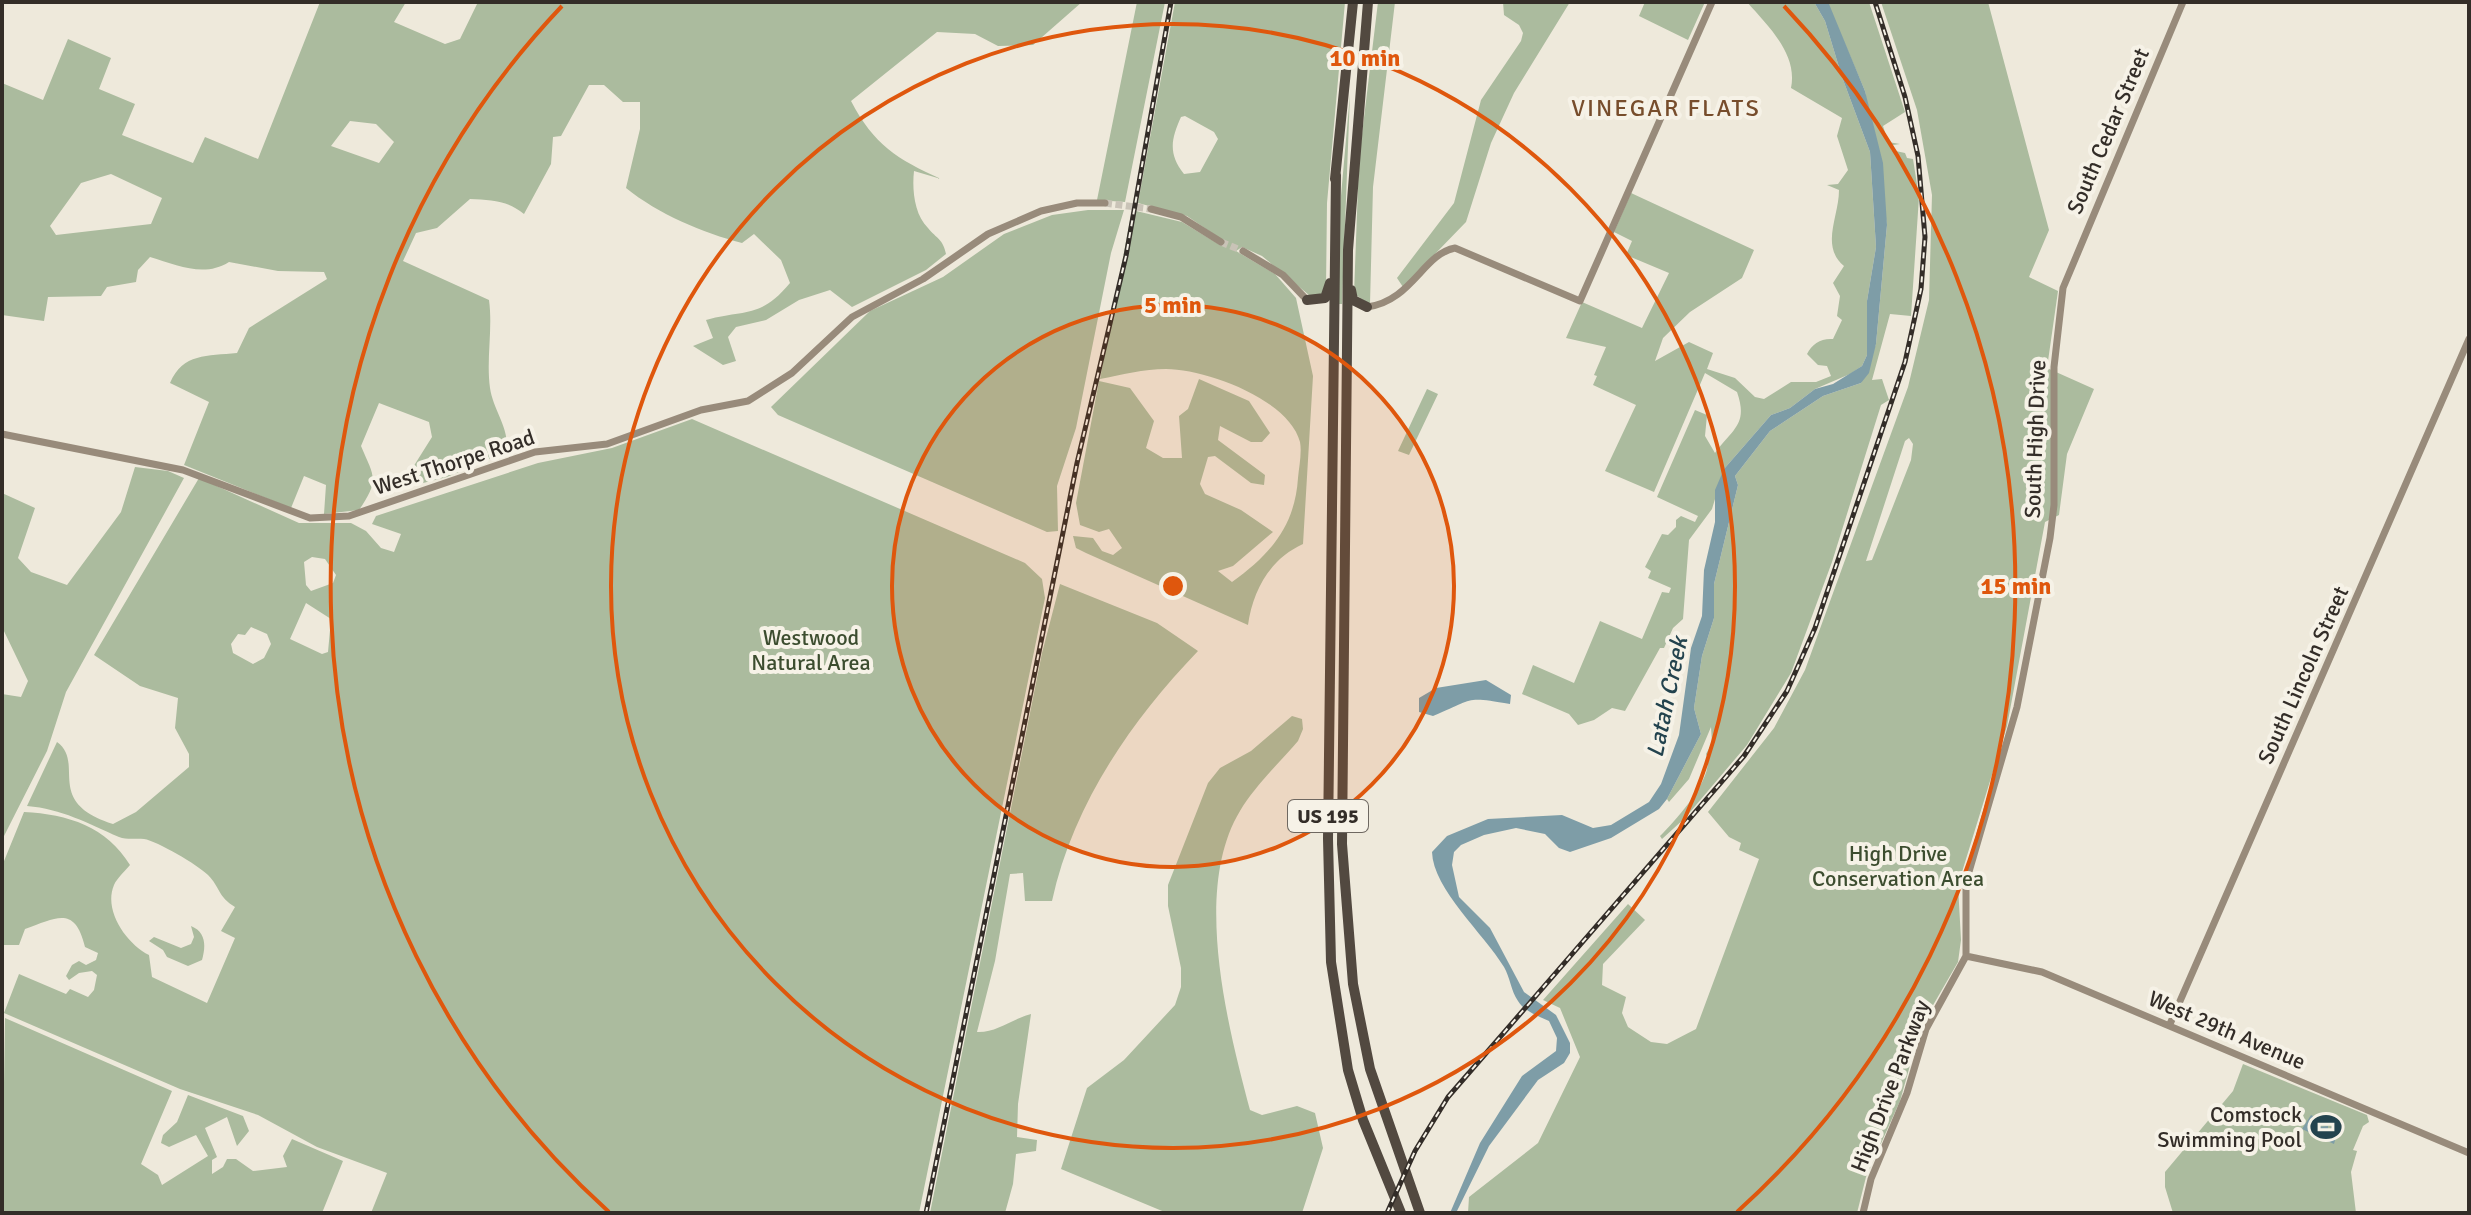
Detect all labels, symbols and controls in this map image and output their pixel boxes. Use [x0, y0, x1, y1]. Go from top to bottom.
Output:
text: 10 min [1330, 43, 1400, 73]
street label: South Cedar Street [2061, 44, 2155, 218]
district label: VINEGAR FLATS [1571, 93, 1761, 123]
text: 5 min [1144, 290, 1202, 320]
street label: South High Drive [2019, 359, 2051, 519]
street label: West Thorpe Road [370, 423, 538, 501]
text: 15 min [1981, 571, 2051, 601]
centre of rings [1159, 572, 1187, 600]
street label: South Lincoln Street [2252, 582, 2354, 768]
park label: Westwood Natural Area [751, 624, 871, 676]
water label: Latah Creek [1640, 632, 1695, 760]
road number: US 195 [1288, 800, 1368, 832]
park label: High Drive Conservation Area [1812, 840, 1984, 892]
street label: West 29th Avenue [2144, 985, 2310, 1075]
street label: High Drive Parkway [1845, 995, 1936, 1176]
place label: Comstock Swimming Pool [2157, 1101, 2302, 1153]
sports icon: Comstock Swimming Pool [2309, 1110, 2343, 1144]

